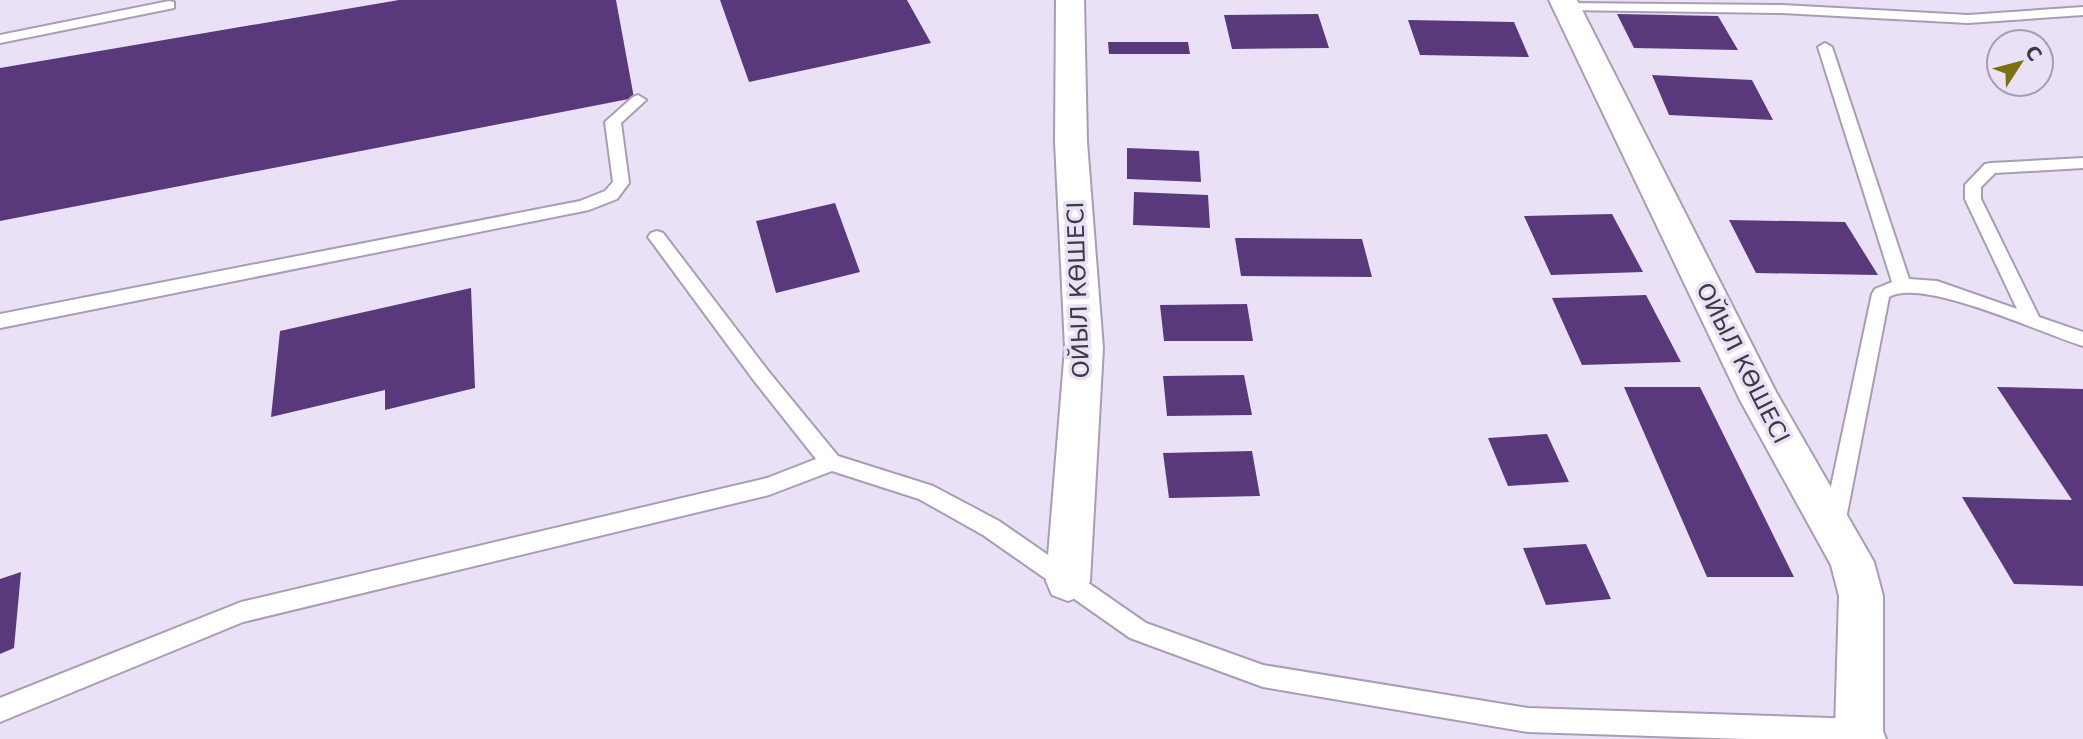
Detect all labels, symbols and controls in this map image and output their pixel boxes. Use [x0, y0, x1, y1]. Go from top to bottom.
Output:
north arrow [1985, 28, 2055, 98]
text: С [2021, 41, 2047, 65]
street label: ОЙЫЛ КӨШЕСІ [1061, 201, 1094, 379]
street label: ОЙЫЛ КӨШЕСІ [1691, 278, 1796, 448]

